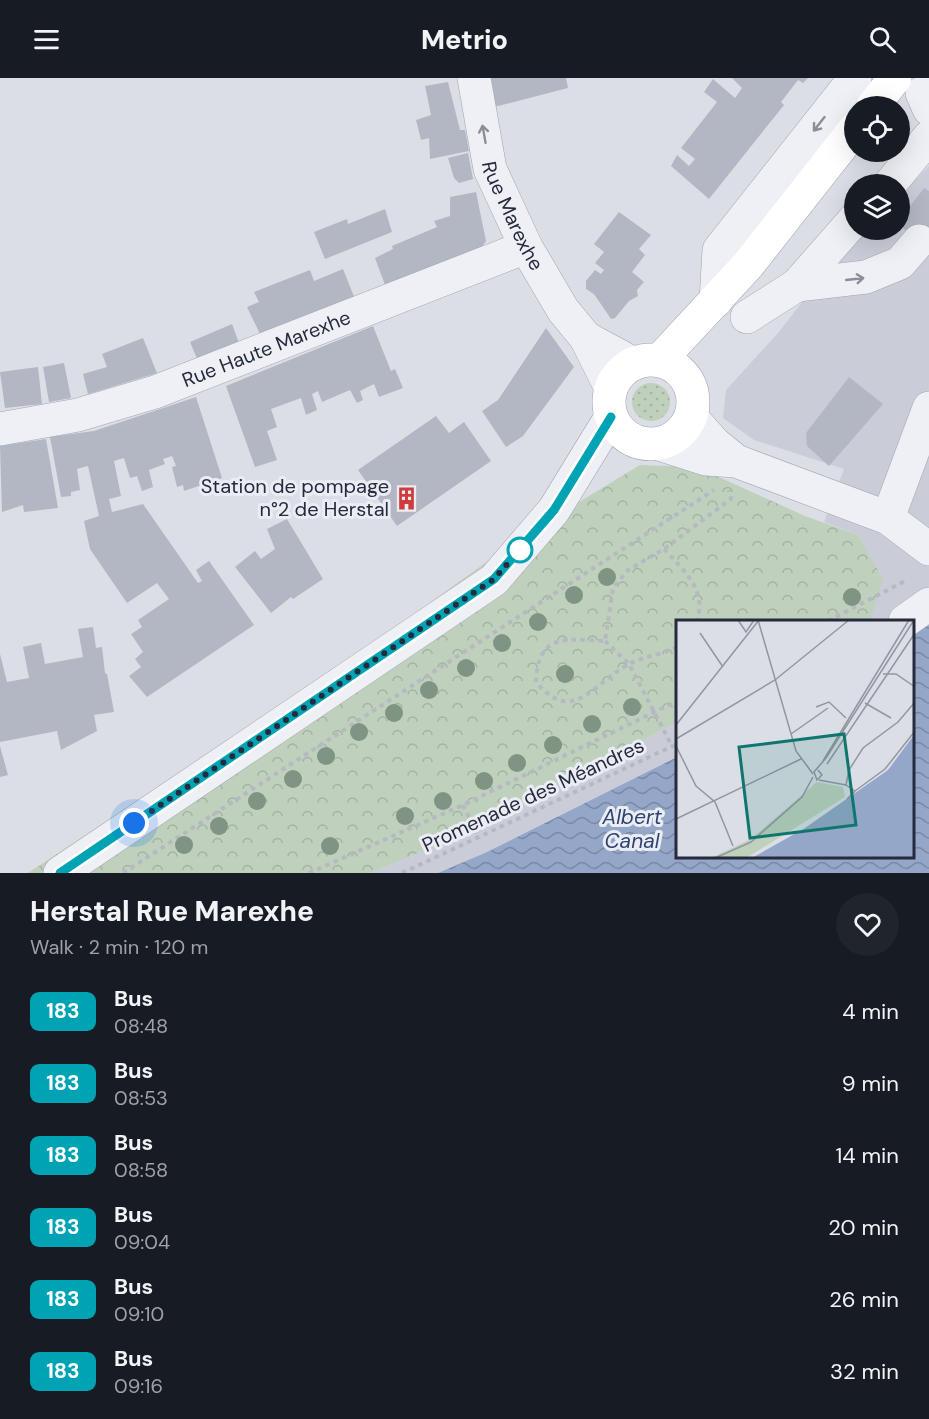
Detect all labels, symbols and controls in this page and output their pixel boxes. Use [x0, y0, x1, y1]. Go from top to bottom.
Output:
text: Metrio [421, 22, 508, 57]
icon: menu [30, 23, 63, 56]
icon: search [866, 23, 899, 56]
map controls [844, 96, 910, 240]
button: locate [844, 96, 910, 162]
one-way arrow [813, 116, 826, 132]
one-way arrow [478, 124, 489, 144]
street label: Rue Marexhe [476, 159, 550, 275]
button: layers [844, 174, 910, 240]
one-way arrow [844, 273, 864, 284]
street label: Rue Haute Marexhe [178, 304, 354, 393]
place label: Station de pompage n°2 de Herstal [201, 473, 389, 522]
building icon: Station de pompage n°2 de Herstal [394, 485, 420, 511]
unlabelled marker [507, 537, 533, 563]
inset map [676, 620, 914, 858]
street label: Promenade des Méandres [418, 732, 648, 858]
water label: Albert Canal [601, 803, 663, 855]
your location [119, 808, 149, 838]
text: Herstal Rue Marexhe [30, 893, 314, 930]
button: heart [836, 893, 899, 956]
text: Walk · 2 min · 120 m [30, 934, 208, 960]
text: Bus [114, 984, 153, 1013]
text: 183 [46, 997, 80, 1025]
text: 4 min [842, 997, 899, 1026]
text: 08:48 [114, 1013, 168, 1039]
text: Bus [114, 1056, 153, 1085]
text: 183 [46, 1069, 80, 1097]
text: 9 min [842, 1069, 899, 1098]
text: 08:53 [114, 1085, 168, 1111]
text: Bus [114, 1128, 153, 1157]
text: 183 [46, 1141, 80, 1169]
text: 14 min [835, 1141, 899, 1170]
text: 08:58 [114, 1157, 168, 1183]
text: Bus [114, 1200, 153, 1229]
text: 183 [46, 1213, 80, 1241]
text: 20 min [828, 1213, 899, 1242]
text: 09:04 [114, 1229, 170, 1255]
text: Bus [114, 1272, 153, 1301]
text: 183 [46, 1285, 80, 1313]
text: 26 min [829, 1285, 899, 1314]
text: 09:10 [114, 1301, 164, 1327]
text: Bus [114, 1344, 153, 1373]
text: 183 [46, 1357, 80, 1385]
text: 32 min [830, 1357, 899, 1386]
text: 09:16 [114, 1373, 163, 1399]

